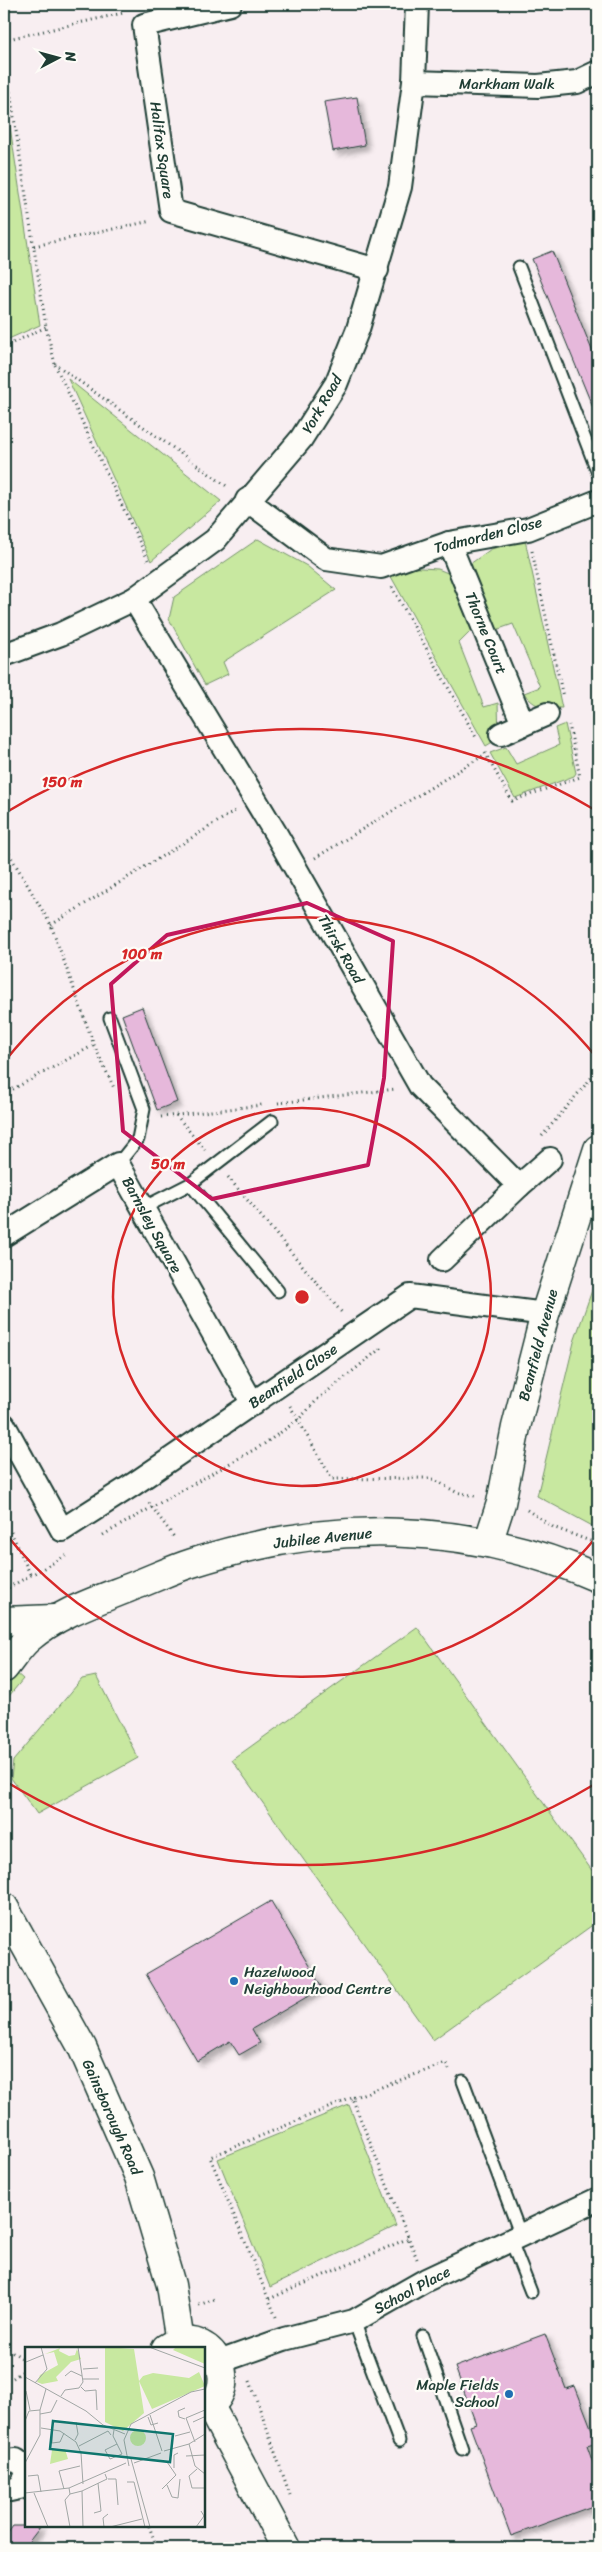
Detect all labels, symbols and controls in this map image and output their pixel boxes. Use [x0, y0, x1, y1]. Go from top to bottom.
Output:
north arrow [32, 32, 82, 82]
text: N [57, 50, 83, 63]
street label: Markham Walk [459, 71, 555, 97]
street label: Halifax Square [142, 100, 182, 200]
street label: York Road [295, 369, 350, 438]
street label: Todmorden Close [431, 509, 545, 561]
street label: Thorne Court [458, 588, 515, 679]
text: 150 m [42, 769, 83, 795]
street label: Thirsk Road [311, 909, 372, 990]
text: 100 m [122, 941, 163, 967]
text: 50 m [151, 1151, 186, 1177]
street label: Barnsley Square [115, 1172, 189, 1278]
street label: Beanfield Avenue [511, 1286, 565, 1404]
centre of rings [293, 1288, 311, 1306]
street label: Beanfield Close [243, 1336, 343, 1416]
street label: Jubilee Avenue [271, 1520, 374, 1556]
place label: Hazelwood Neighbourhood Centre [244, 1959, 392, 2002]
marker: Hazelwood Neighbourhood Centre [228, 1975, 240, 1987]
street label: Gainsborough Road [75, 2055, 150, 2180]
street label: School Place [369, 2259, 456, 2321]
inset map [25, 2347, 205, 2527]
place label: Maple Fields School [416, 2372, 500, 2415]
marker: Maple Fields School [503, 2388, 515, 2400]

